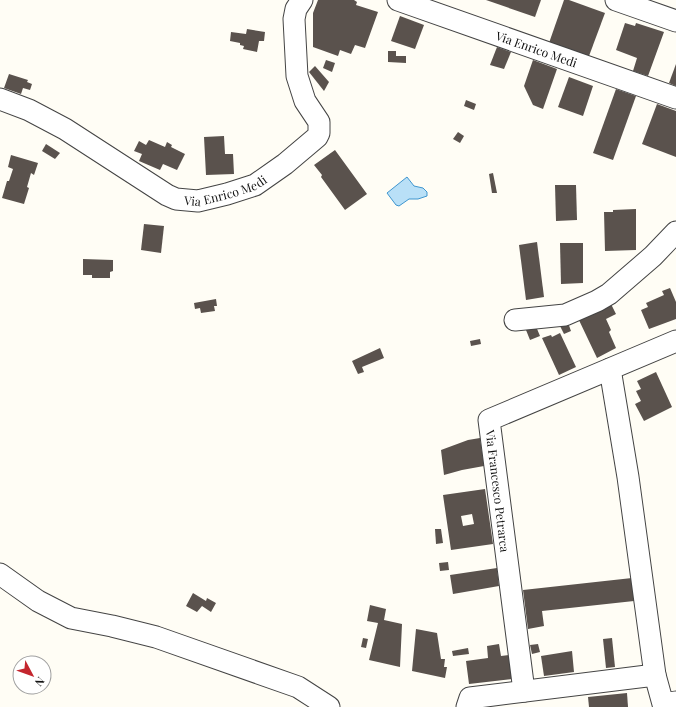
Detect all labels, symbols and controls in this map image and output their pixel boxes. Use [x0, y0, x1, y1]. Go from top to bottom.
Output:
street label: Via Enrico Medi [493, 27, 580, 71]
street label: Via Enrico Medi [183, 171, 270, 209]
street label: Via Francesco Petrarca [482, 428, 513, 553]
north arrow [12, 655, 52, 695]
text: N [32, 674, 48, 690]

